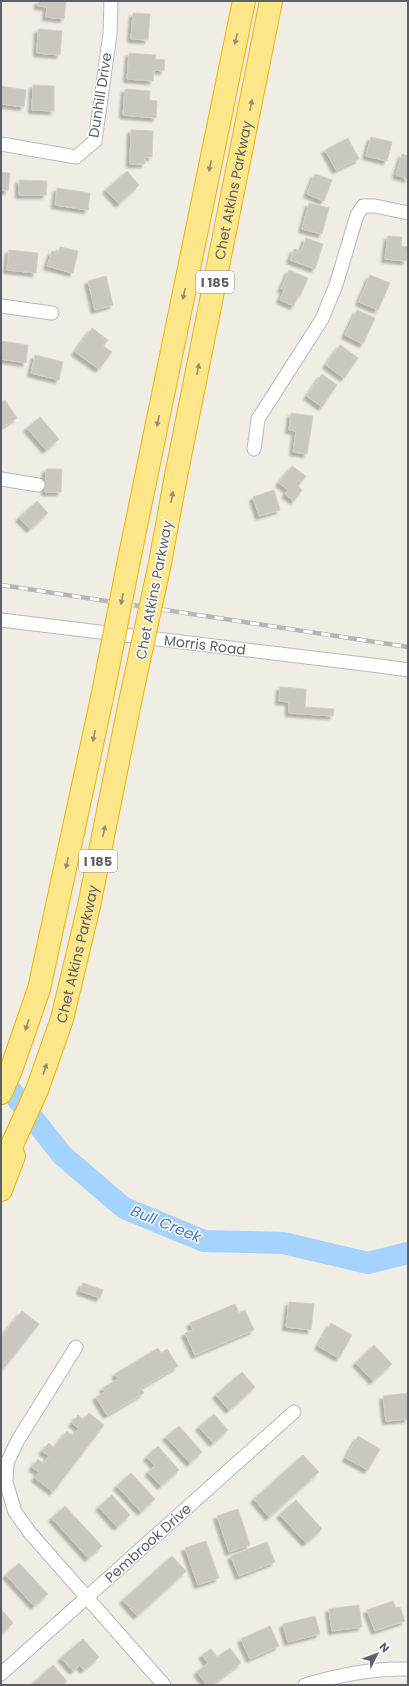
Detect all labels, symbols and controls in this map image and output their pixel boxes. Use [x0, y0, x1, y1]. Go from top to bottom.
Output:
one-way arrow [233, 33, 239, 45]
street label: Dunhill Drive [83, 51, 117, 139]
one-way arrow [248, 99, 254, 111]
street label: Chet Atkins Parkway [209, 119, 257, 261]
one-way arrow [206, 160, 212, 173]
road number: I 185 [196, 271, 234, 293]
one-way arrow [180, 288, 186, 300]
one-way arrow [195, 363, 201, 376]
one-way arrow [154, 415, 160, 427]
one-way arrow [169, 491, 175, 503]
street label: Chet Atkins Parkway [131, 519, 177, 661]
one-way arrow [118, 593, 124, 605]
street label: Morris Road [163, 630, 247, 660]
one-way arrow [91, 730, 97, 742]
one-way arrow [102, 825, 108, 837]
road number: I 185 [79, 850, 117, 872]
one-way arrow [63, 857, 69, 869]
street label: Chet Atkins Parkway [51, 883, 103, 1025]
one-way arrow [23, 1020, 29, 1032]
one-way arrow [42, 1063, 48, 1075]
water label: Bull Creek [128, 1200, 206, 1248]
street label: Pembrook Drive [100, 1499, 196, 1587]
north arrow [357, 1634, 397, 1674]
text: N [376, 1639, 393, 1656]

